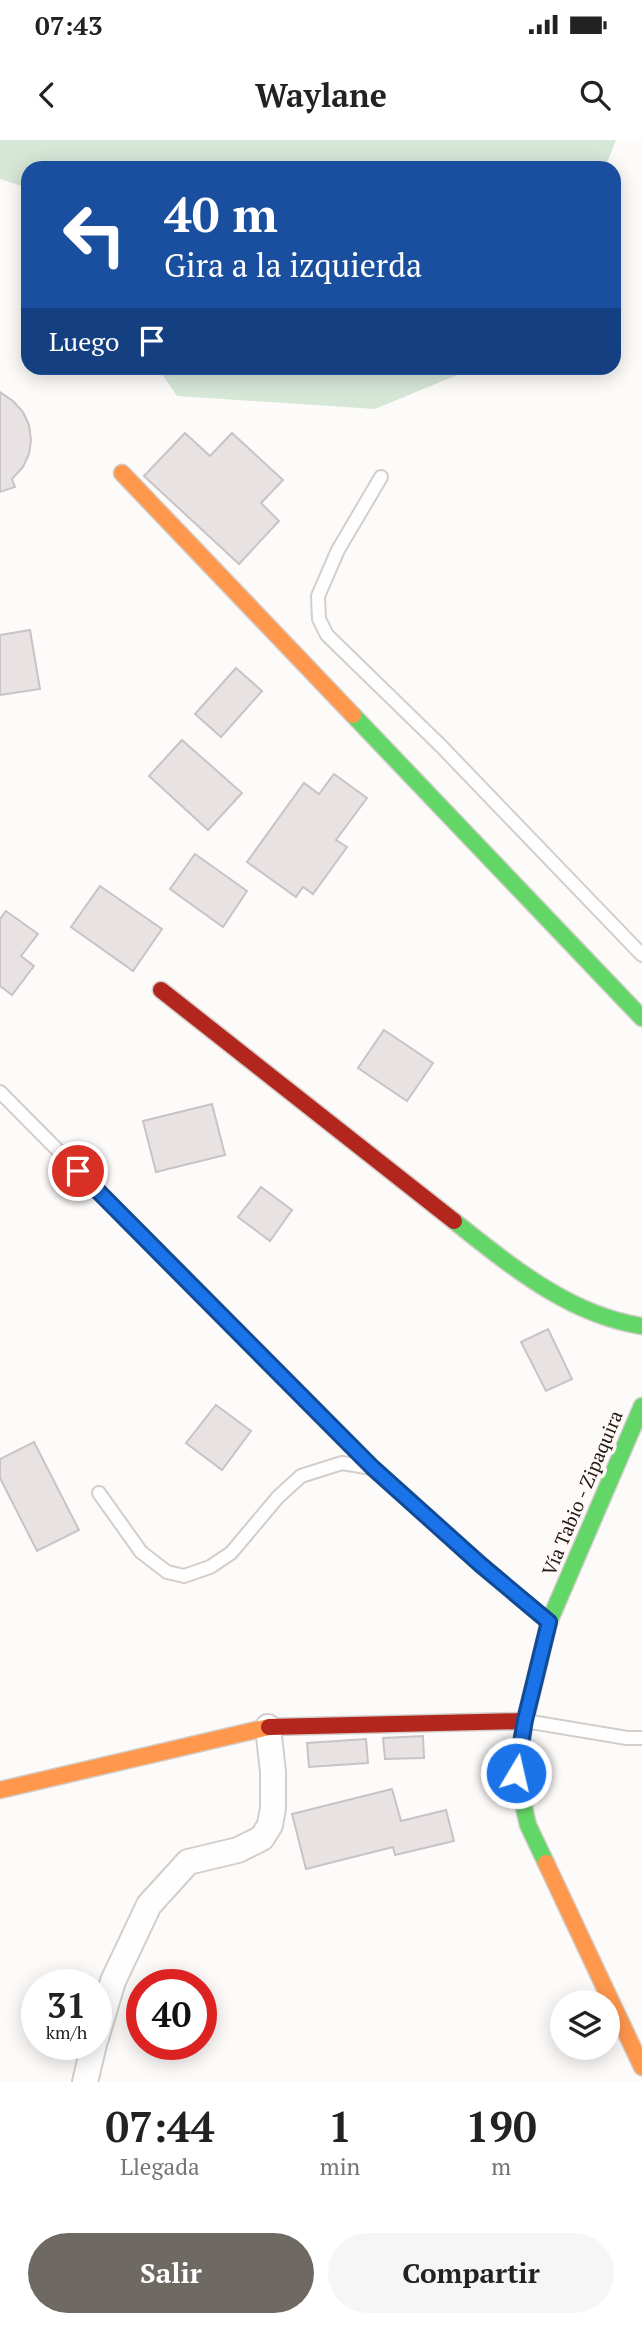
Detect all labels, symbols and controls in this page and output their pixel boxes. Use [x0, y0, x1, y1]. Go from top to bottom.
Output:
text: 07:43 [35, 8, 103, 42]
text: Waylane [255, 74, 387, 116]
icon: back [28, 76, 66, 114]
icon: search [576, 76, 614, 114]
text: 40 m [164, 181, 278, 246]
icon: left [49, 189, 140, 280]
text: Gira a la izquierda [164, 244, 422, 286]
icon: arrive [133, 322, 171, 360]
text: Luego [49, 324, 119, 358]
pin [48, 1141, 108, 1201]
icon: arrive [59, 1152, 97, 1190]
street label: Vía Tabio - Zipaquira [535, 1406, 628, 1579]
position arrow [479, 1736, 553, 1810]
speed limit sign: 40 [126, 1969, 217, 2060]
text: 31 [47, 1982, 86, 2028]
map controls [550, 1990, 620, 2060]
button: layers [550, 1990, 620, 2060]
text: km/h [46, 2020, 87, 2044]
text: 07:44 [105, 2098, 215, 2154]
text: 1 [328, 2098, 352, 2154]
text: 190 [466, 2098, 537, 2154]
text: Llegada [120, 2151, 200, 2182]
text: min [320, 2151, 360, 2182]
text: m [491, 2151, 511, 2182]
button: Salir [28, 2233, 314, 2313]
button: Compartir [328, 2233, 614, 2313]

